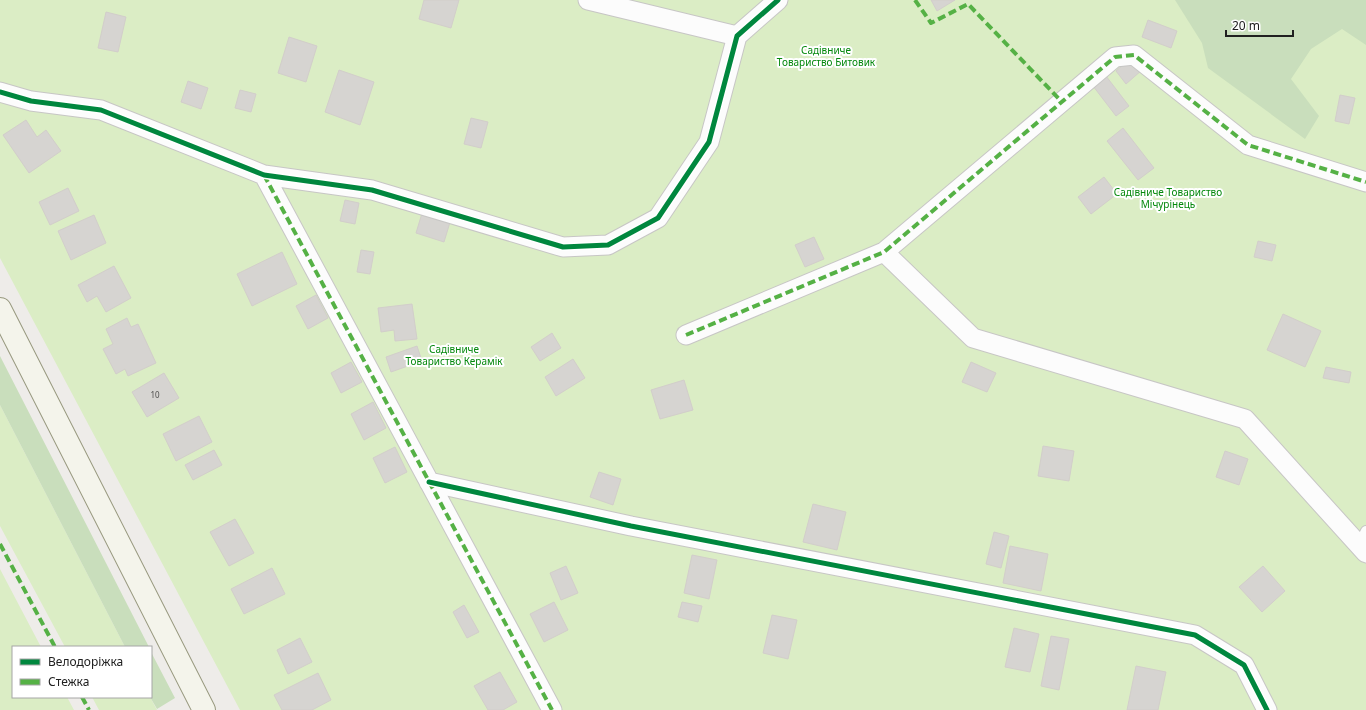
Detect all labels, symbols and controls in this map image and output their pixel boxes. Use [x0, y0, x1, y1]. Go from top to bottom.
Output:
scale bar [1226, 12, 1293, 38]
text: 20 m [1232, 17, 1260, 34]
park label: Садівниче Товариство Битовик [777, 43, 876, 69]
park label: Садівниче Товариство Мічурінець [1114, 185, 1222, 211]
park label: Садівниче Товариство Керамік [405, 342, 503, 368]
house number: 10 [150, 389, 160, 400]
legend [12, 646, 152, 698]
text: Велодоріжка [48, 653, 123, 670]
text: Стежка [48, 673, 89, 690]

